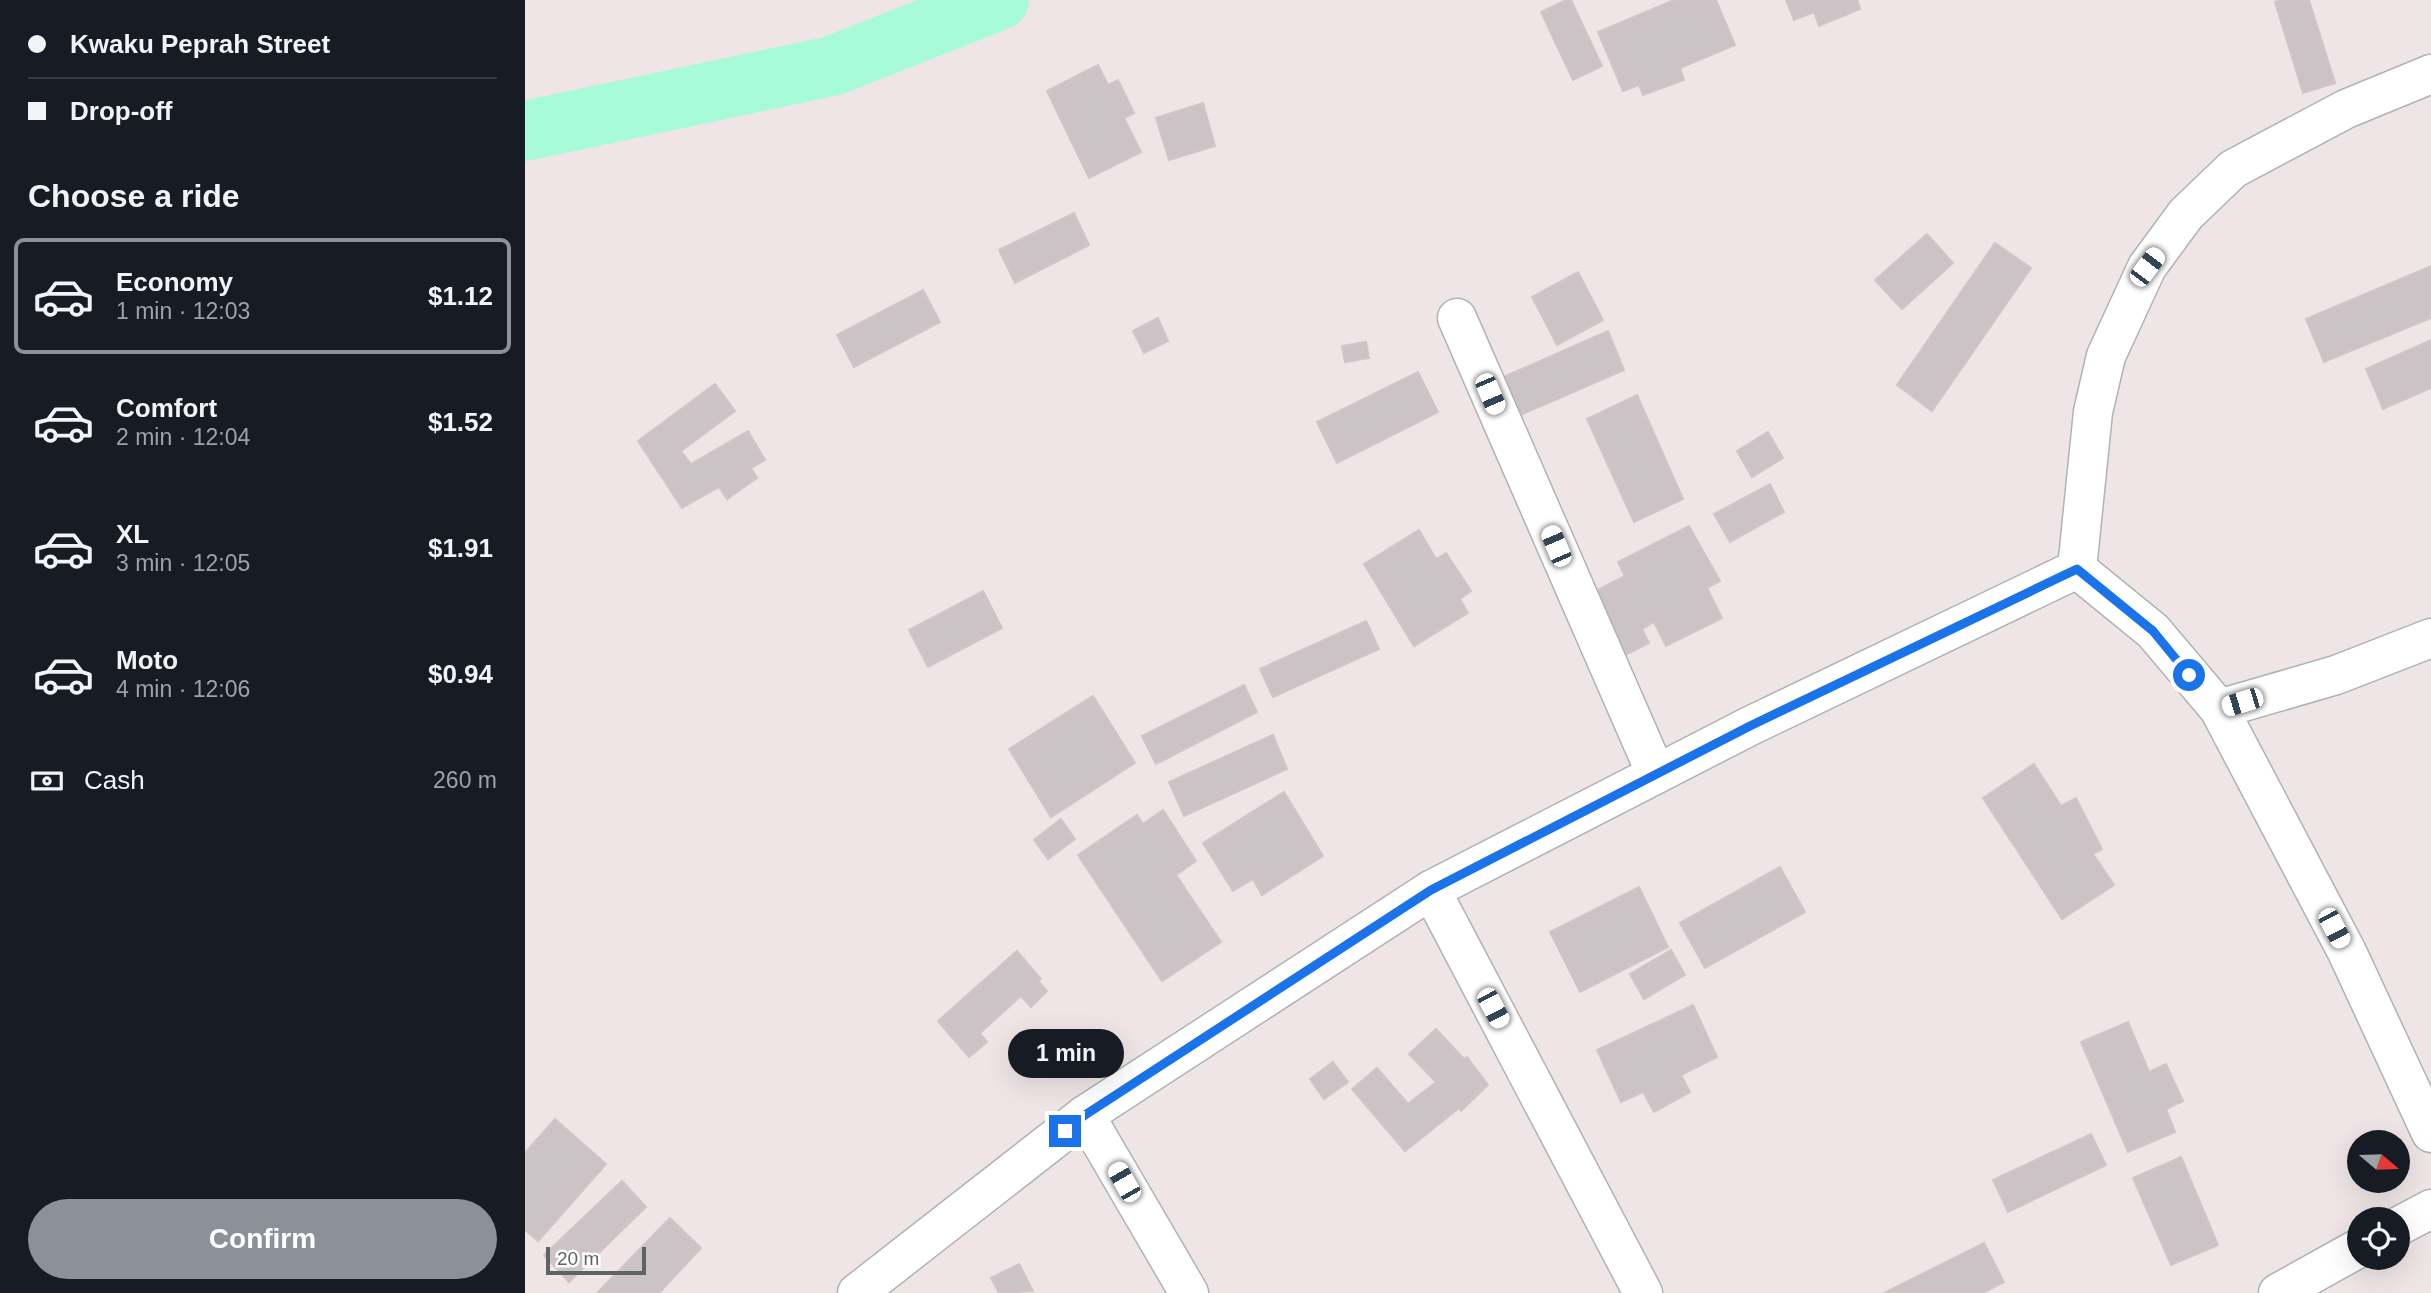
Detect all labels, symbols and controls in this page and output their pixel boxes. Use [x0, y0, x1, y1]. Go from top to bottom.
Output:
text: Kwaku Peprah Street [70, 29, 330, 59]
text: Drop-off [70, 96, 173, 126]
text: Choose a ride [28, 178, 240, 214]
car [2126, 244, 2169, 290]
icon: car [32, 265, 95, 328]
text: Economy [116, 267, 233, 297]
text: $1.12 [428, 281, 493, 311]
text: 1 min · 12:03 [116, 298, 250, 324]
car [1473, 371, 1508, 417]
icon: car [32, 391, 95, 454]
text: Comfort [116, 393, 217, 423]
text: $1.52 [428, 407, 493, 437]
text: 2 min · 12:04 [116, 424, 250, 450]
icon: car [32, 517, 95, 580]
text: XL [116, 519, 149, 549]
car [1539, 523, 1574, 569]
text: $1.91 [428, 533, 493, 563]
text: 3 min · 12:05 [116, 550, 250, 576]
icon: car [32, 643, 95, 706]
text: Moto [116, 645, 178, 675]
text: $0.94 [428, 659, 493, 689]
route start [2173, 659, 2205, 691]
text: 4 min · 12:06 [116, 676, 250, 702]
car [2219, 686, 2266, 718]
icon: cash [28, 762, 66, 800]
text: Cash [84, 765, 145, 795]
text: 260 m [433, 767, 497, 793]
car [2315, 905, 2354, 951]
car [1474, 985, 1513, 1031]
callout: 1 min [1007, 1030, 1123, 1078]
text: 1 min [1036, 1040, 1096, 1066]
route end [1049, 1115, 1081, 1147]
north arrow [2347, 1130, 2410, 1194]
map controls [2347, 1130, 2410, 1270]
car [1105, 1159, 1144, 1205]
button: Confirm [28, 1199, 497, 1279]
button: locate [2347, 1207, 2410, 1270]
scale bar [546, 1244, 646, 1276]
text: 20 m [557, 1248, 599, 1269]

